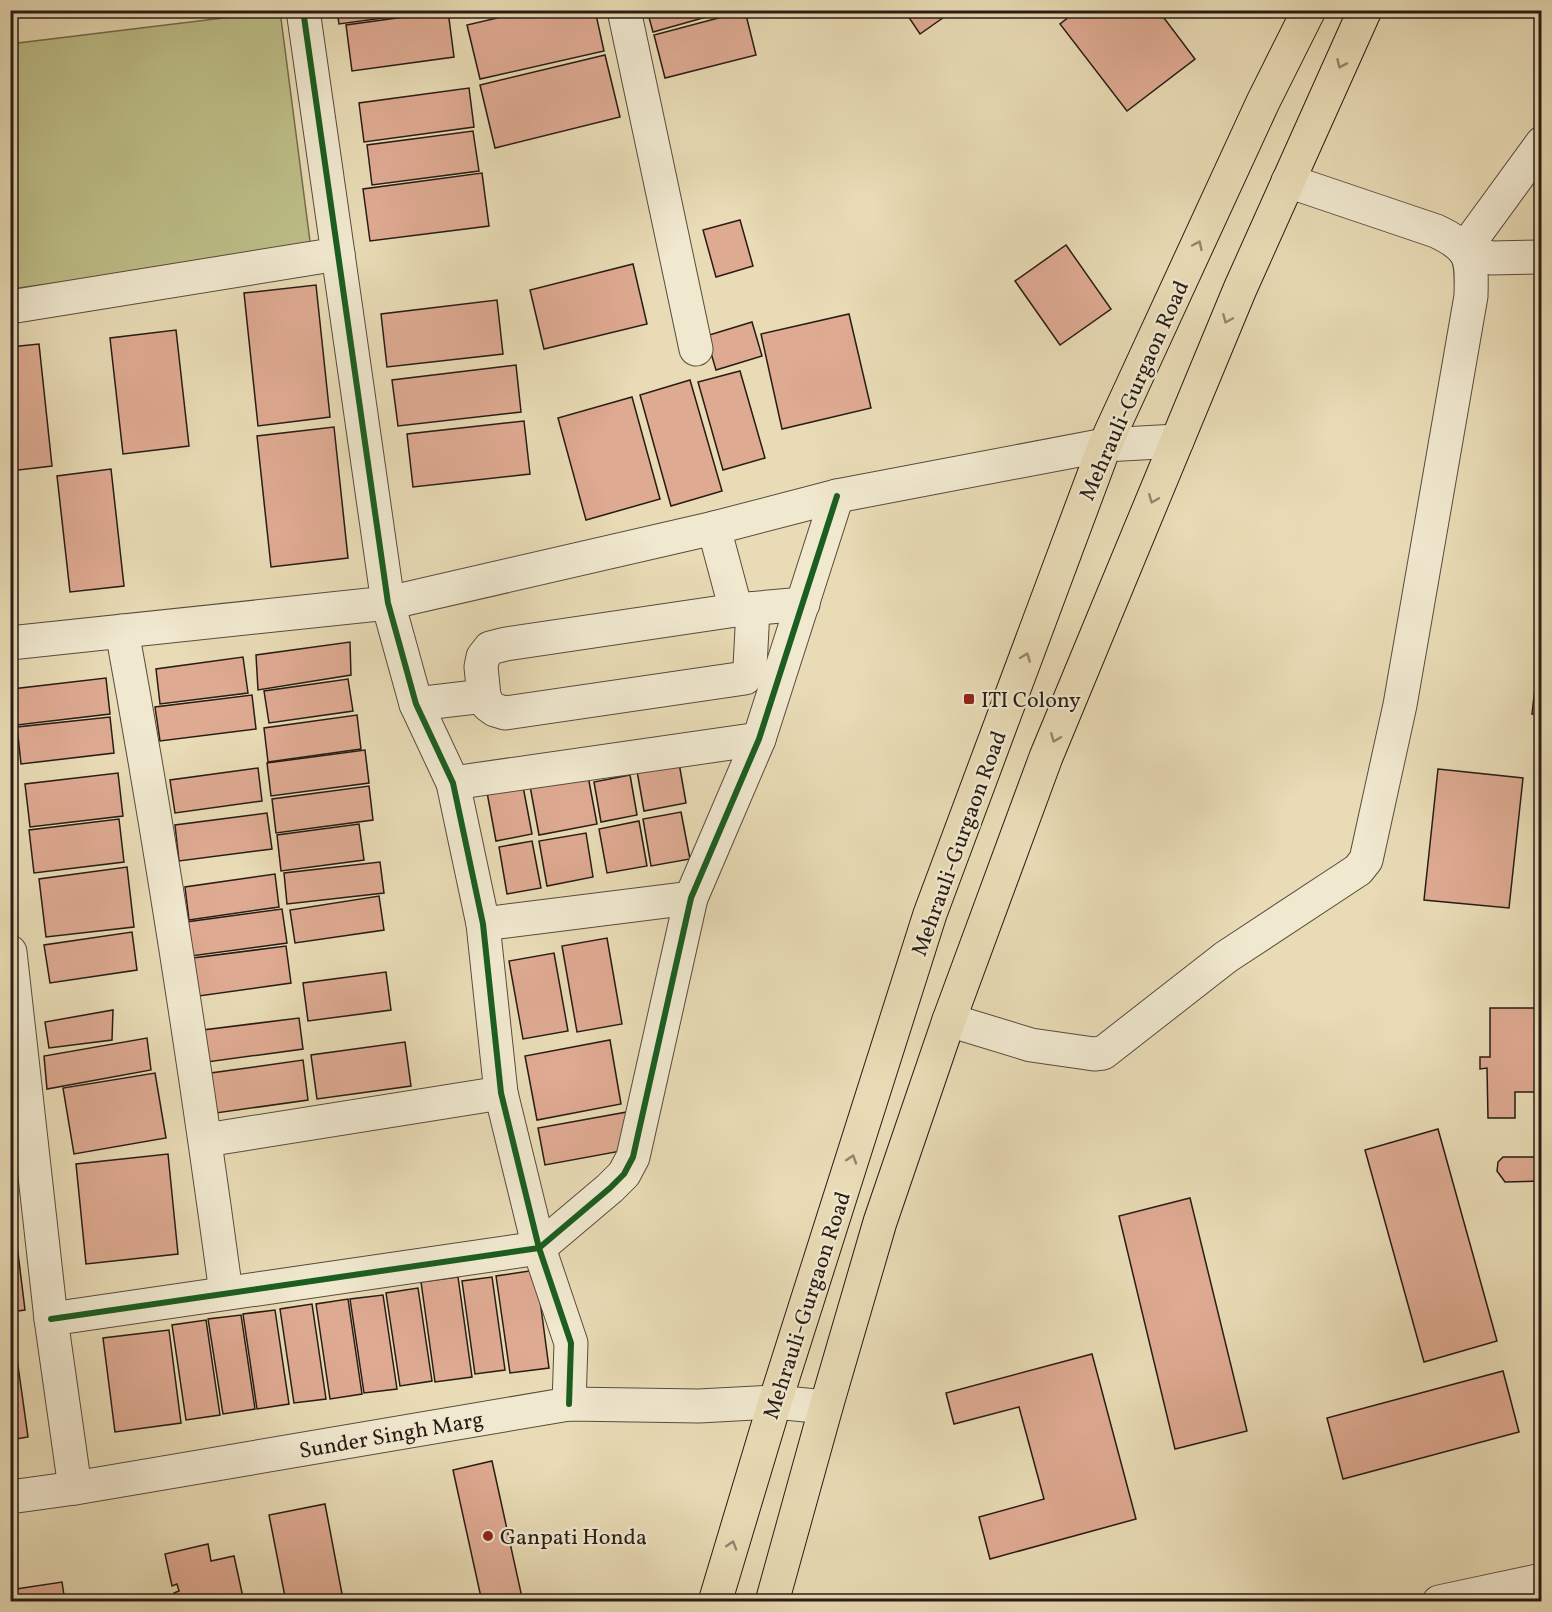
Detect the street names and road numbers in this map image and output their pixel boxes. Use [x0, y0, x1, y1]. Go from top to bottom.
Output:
street label: Mehrauli-Gurgaon Road [1073, 276, 1198, 506]
street label: Mehrauli-Gurgaon Road [905, 727, 1016, 961]
street label: Mehrauli-Gurgaon Road [757, 1188, 860, 1424]
street label: Sunder Singh Marg [297, 1405, 486, 1468]

